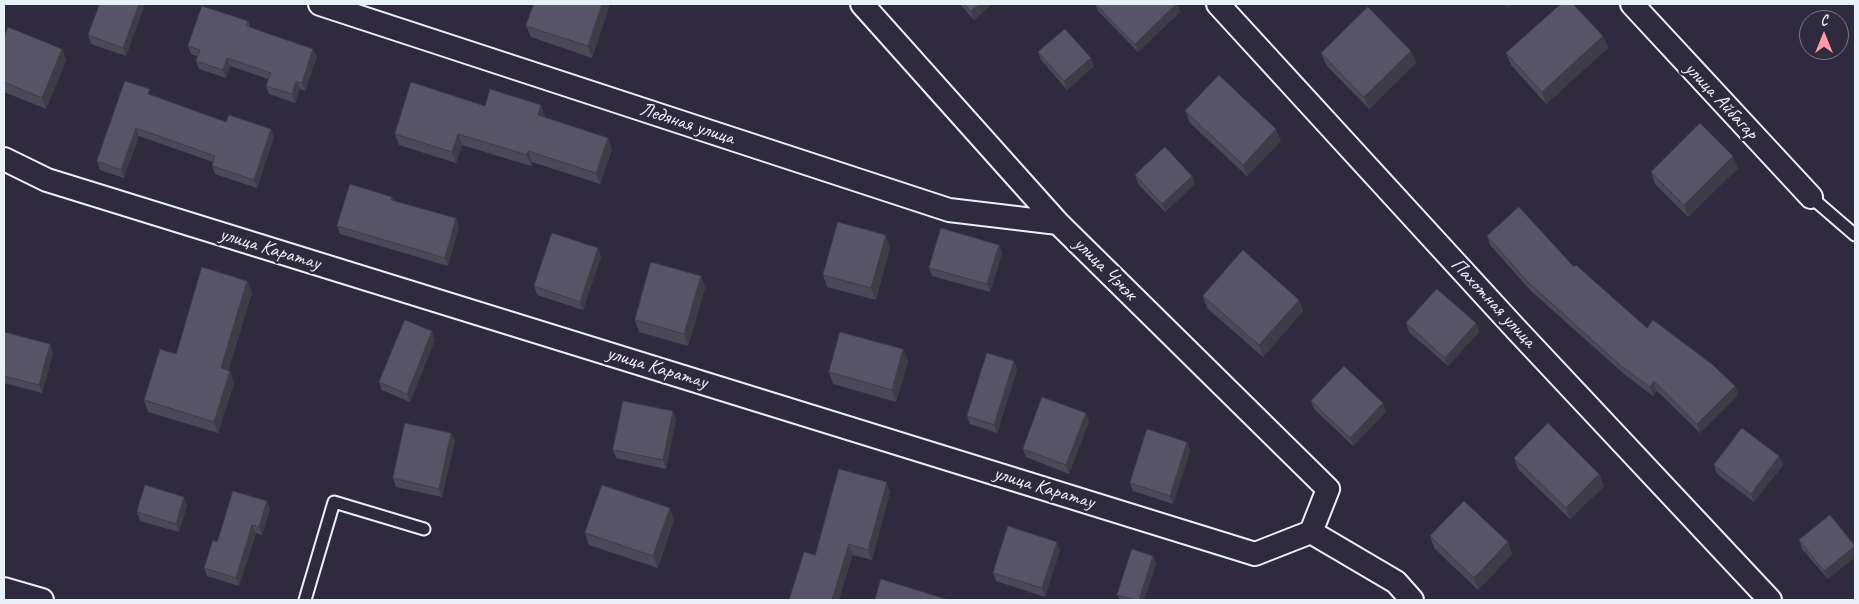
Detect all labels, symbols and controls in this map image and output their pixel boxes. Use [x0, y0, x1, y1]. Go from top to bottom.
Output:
north arrow [1799, 10, 1849, 60]
text: С [1821, 12, 1827, 29]
street label: улица Айбагар [1679, 57, 1763, 145]
street label: Ледяная улица [637, 97, 737, 151]
street label: улица Каратау [217, 222, 323, 276]
street label: улица Чэчэк [1068, 232, 1142, 306]
street label: Пахотная улица [1445, 253, 1541, 353]
street label: улица Каратау [604, 341, 710, 395]
street label: улица Каратау [991, 461, 1097, 515]

